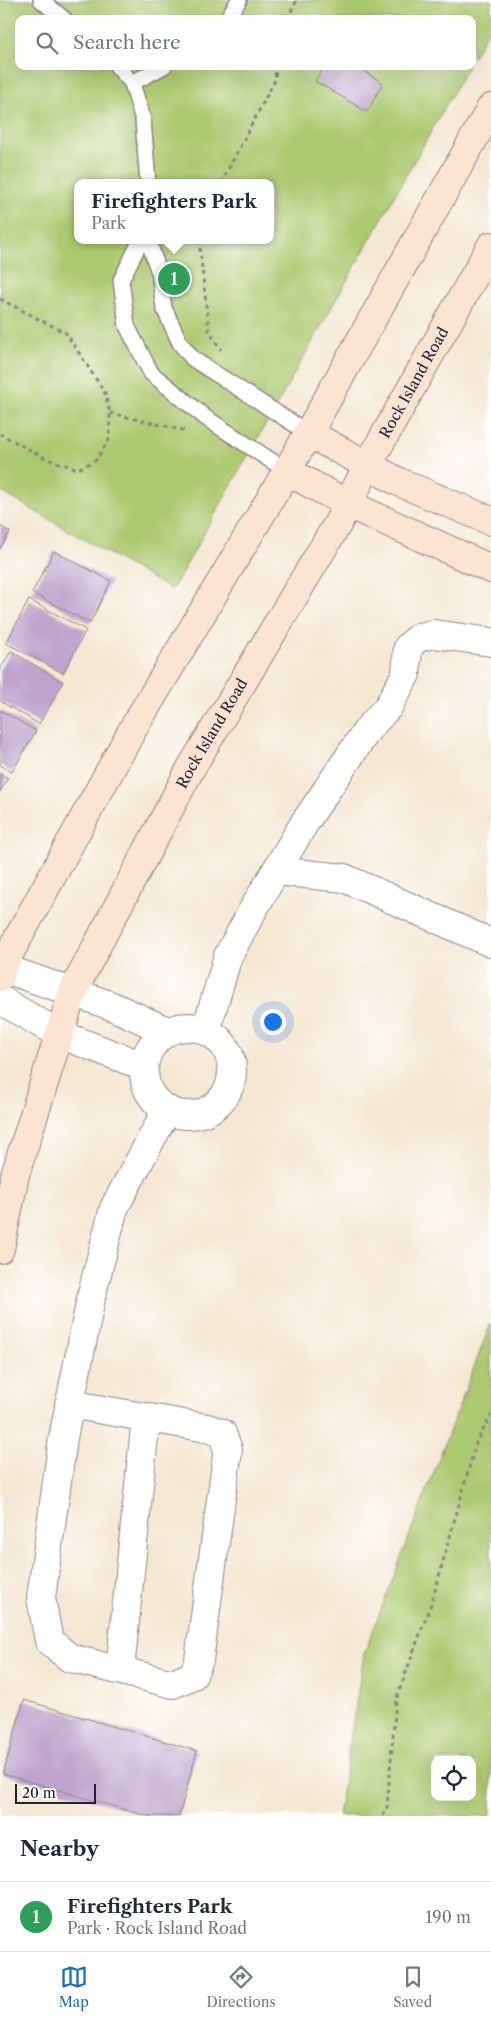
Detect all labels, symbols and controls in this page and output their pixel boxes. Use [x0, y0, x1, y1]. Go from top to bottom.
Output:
search box [15, 15, 476, 70]
icon: search [33, 29, 61, 57]
text: Search here [73, 31, 181, 54]
popup [74, 179, 274, 244]
text: Firefighters Park [91, 190, 257, 213]
text: Park [91, 213, 126, 233]
pin: 1 [158, 260, 190, 298]
street label: Rock Island Road [375, 324, 452, 441]
street label: Rock Island Road [172, 675, 251, 792]
your location [260, 1009, 286, 1035]
map controls [431, 1756, 476, 1801]
button: locate [431, 1756, 476, 1801]
scale bar [15, 1781, 96, 1804]
text: 20 m [22, 1784, 56, 1802]
text: Nearby [20, 1836, 99, 1861]
text: Firefighters Park [67, 1895, 232, 1918]
text: 1 [32, 1907, 40, 1927]
text: 190 m [426, 1907, 471, 1927]
text: Park · Rock Island Road [67, 1918, 247, 1938]
tab: Map [59, 1963, 89, 2011]
tab: Directions [206, 1963, 276, 2011]
tab: Saved [393, 1963, 432, 2011]

